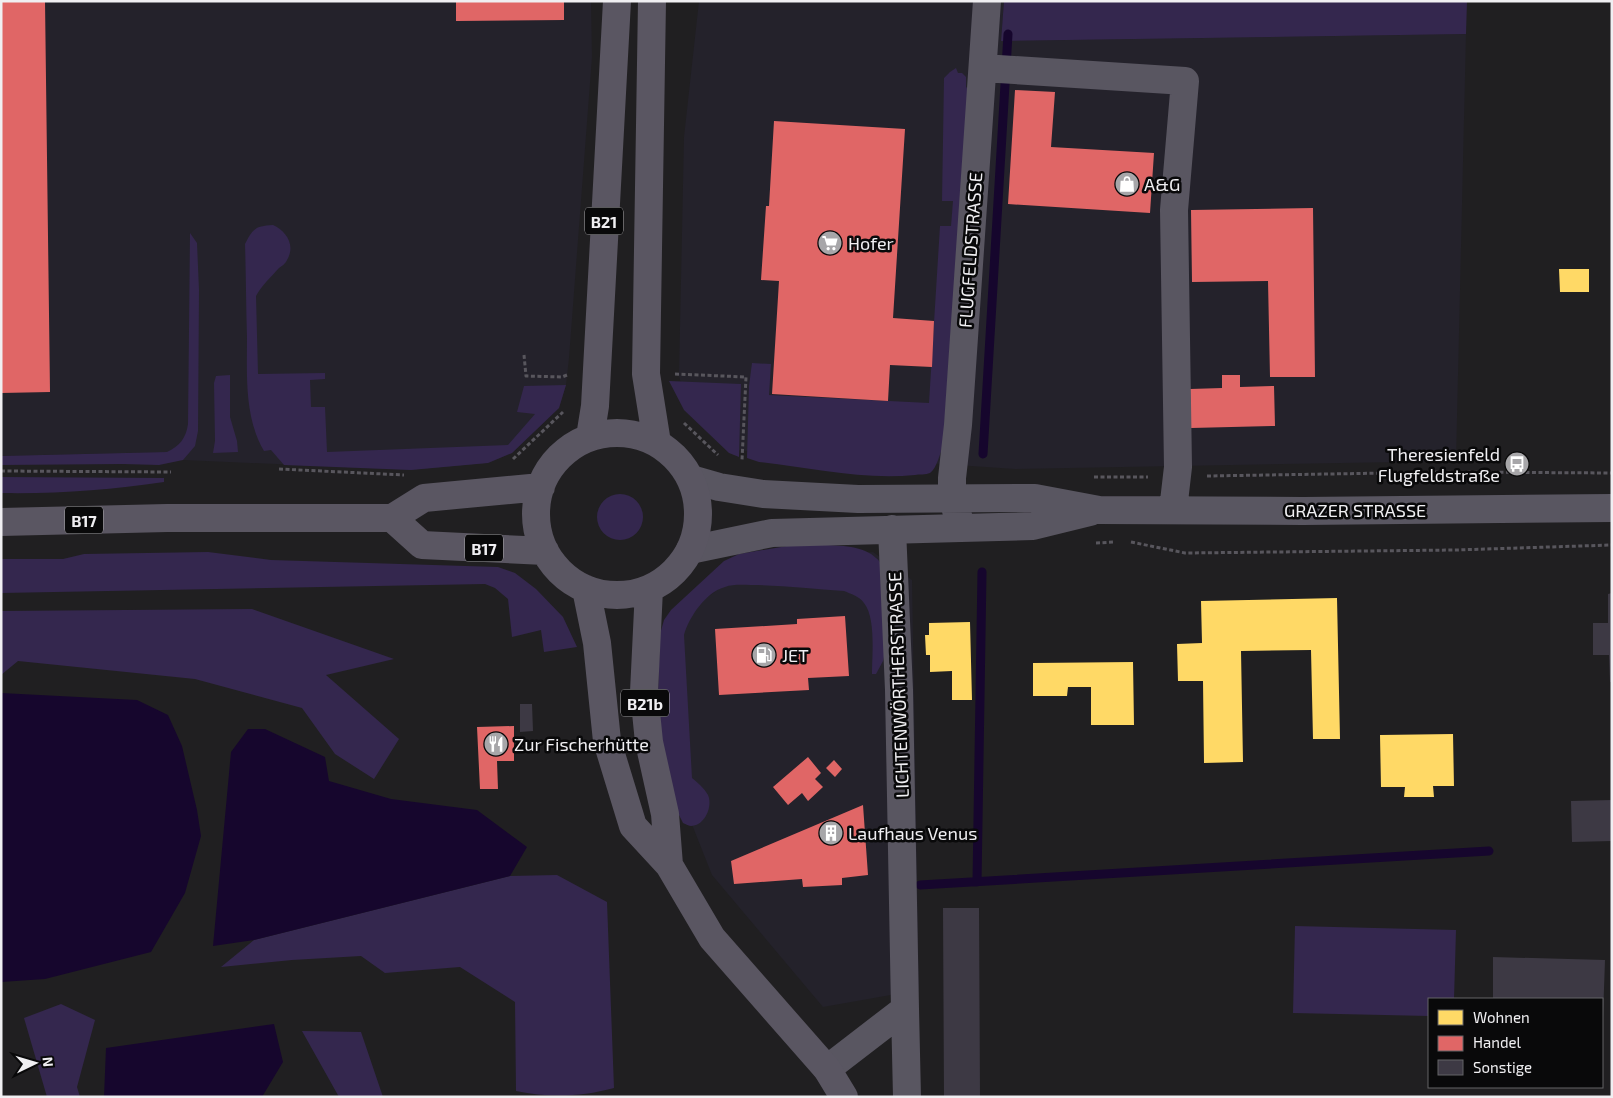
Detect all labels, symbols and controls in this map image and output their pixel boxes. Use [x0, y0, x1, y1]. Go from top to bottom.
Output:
street label: FLUGFELDSTRASSE [954, 171, 986, 329]
shop icon: A&G [1114, 171, 1140, 197]
place label: A&G [1144, 173, 1180, 195]
road number: B21 [585, 208, 623, 235]
supermarket icon: Hofer [817, 230, 843, 256]
place label: Hofer [848, 232, 894, 254]
place label: Theresienfeld Flugfeldstraße [1378, 443, 1500, 486]
bus stop icon: Theresienfeld Flugfeldstraße [1504, 451, 1530, 477]
street label: GRAZER STRASSE [1284, 499, 1426, 521]
road number: B17 [65, 506, 103, 534]
road number: B17 [465, 534, 503, 562]
street label: LICHTENWÖRTHERSTRASSE [883, 572, 913, 798]
fuel station icon: JET [751, 642, 777, 668]
place label: JET [782, 644, 809, 666]
road number: B21b [621, 690, 669, 716]
restaurant icon: Zur Fischerhütte [483, 731, 509, 757]
place label: Zur Fischerhütte [514, 733, 649, 755]
building icon: Laufhaus Venus [818, 820, 844, 846]
place label: Laufhaus Venus [848, 822, 977, 844]
legend [1428, 998, 1603, 1088]
text: Wohnen [1473, 1008, 1530, 1026]
text: Handel [1473, 1033, 1522, 1051]
north arrow [10, 1038, 60, 1088]
text: N [40, 1056, 57, 1068]
text: Sonstige [1473, 1058, 1532, 1076]

